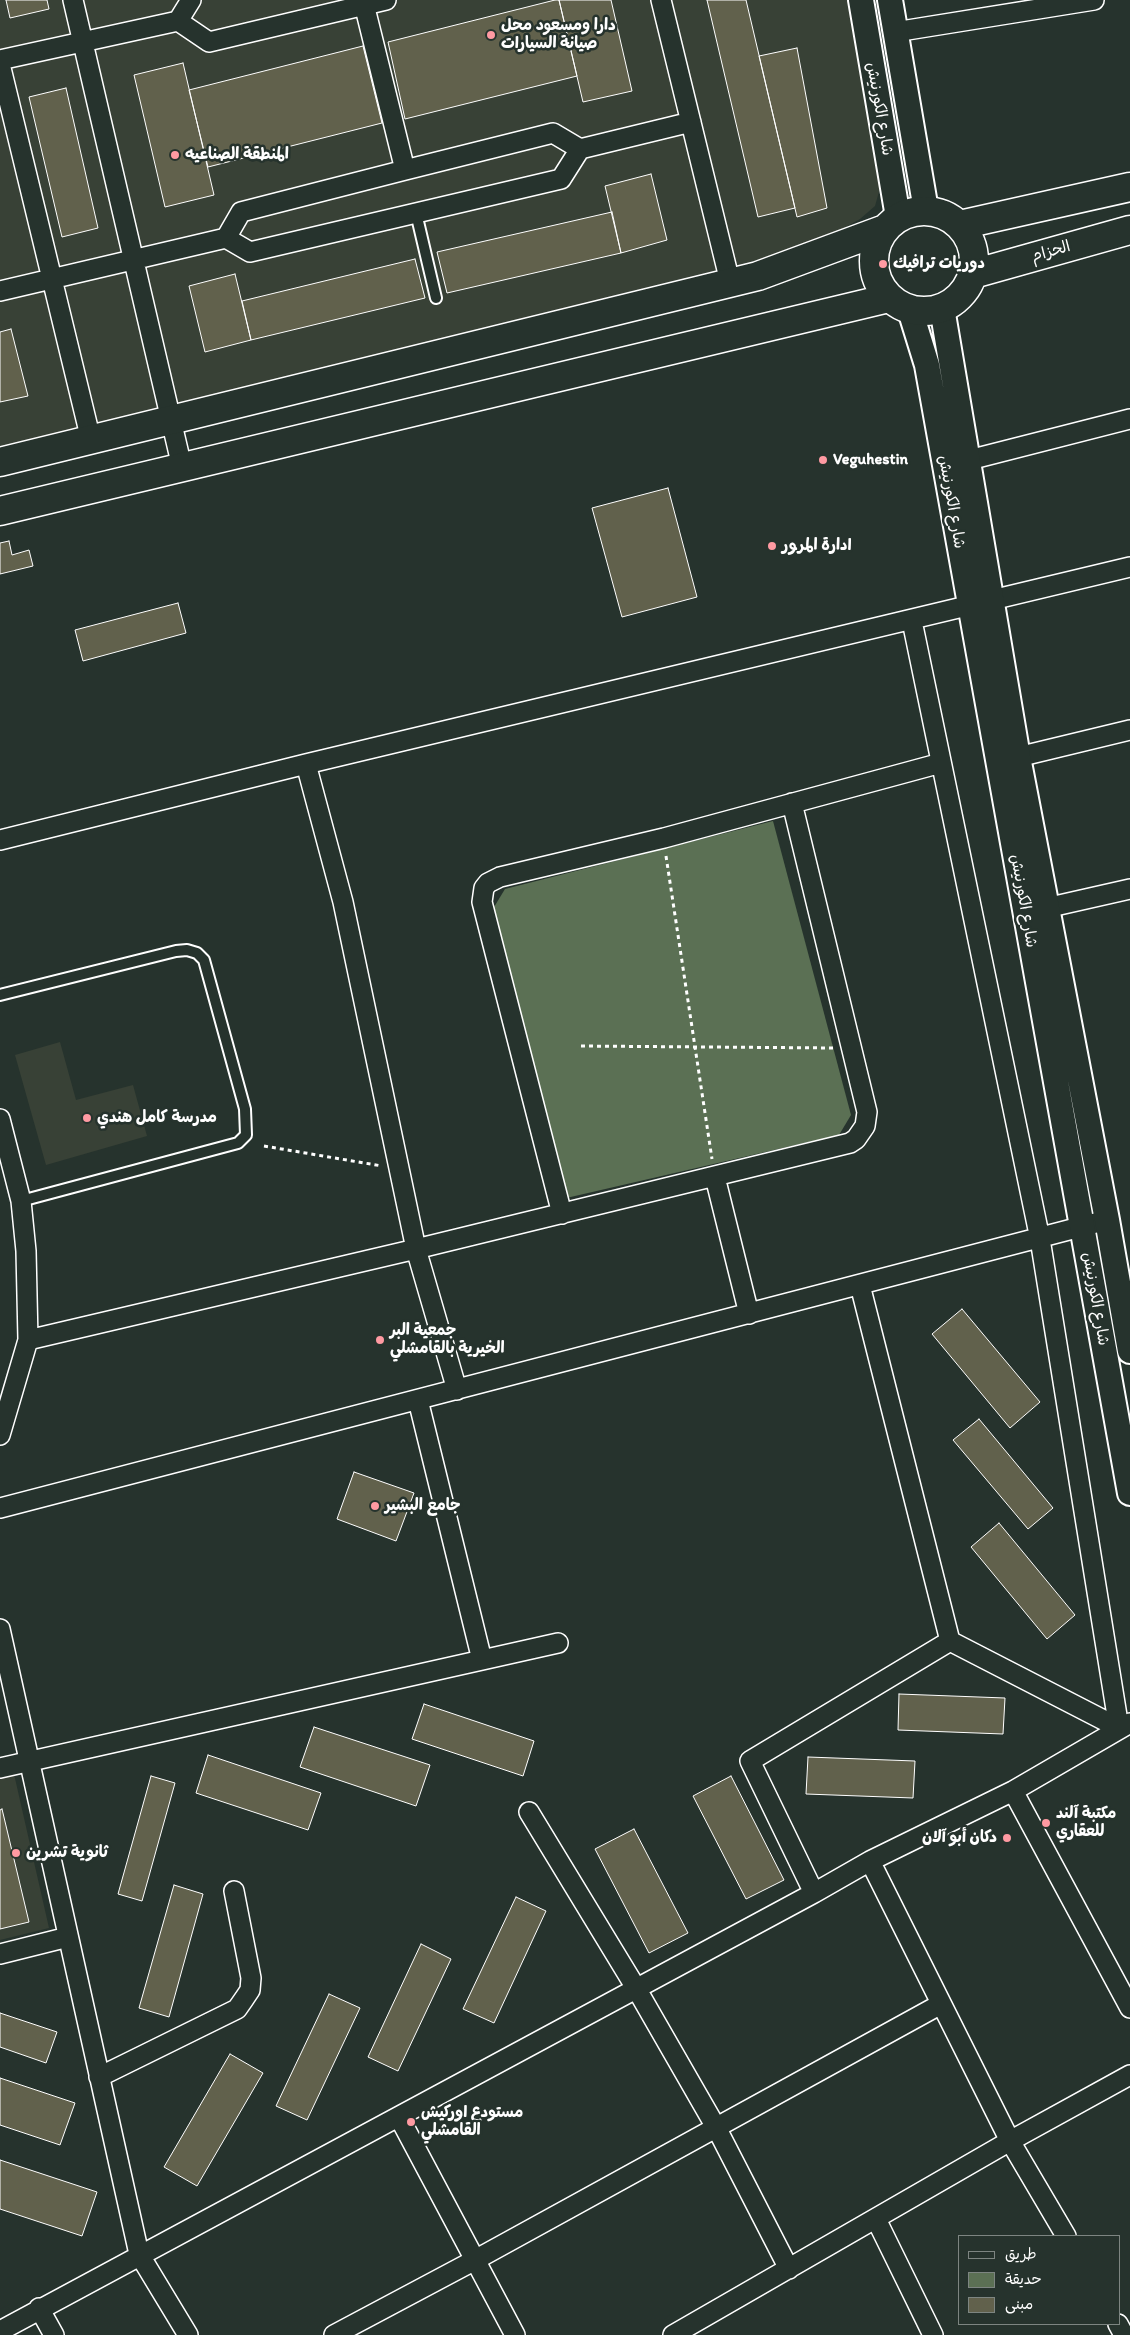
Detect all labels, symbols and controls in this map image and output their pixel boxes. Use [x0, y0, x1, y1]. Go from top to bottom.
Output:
place label: دارا ومسعود محل صيانة السيارات [501, 16, 616, 54]
marker: دارا ومسعود محل صيانة السيارات [485, 29, 497, 41]
street label: شارع الكورنيش [861, 61, 897, 157]
place label: المنطقة الصناعيه [185, 145, 289, 165]
marker: المنطقة الصناعيه [169, 149, 181, 161]
street label: الحزام [1029, 237, 1073, 267]
place label: دوريات ترافيك [893, 254, 985, 274]
marker: دوريات ترافيك [877, 258, 889, 270]
place label: Veguhestin [833, 450, 908, 470]
marker: Veguhestin [817, 454, 829, 466]
street label: شارع الكورنيش [933, 454, 969, 550]
place label: ادارة المرور [782, 536, 852, 556]
marker: ادارة المرور [766, 540, 778, 552]
street label: شارع الكورنيش [1005, 853, 1041, 949]
place label: مدرسة كامل هندي [97, 1108, 217, 1128]
marker: مدرسة كامل هندي [81, 1112, 93, 1124]
street label: شارع الكورنيش [1077, 1251, 1113, 1347]
place label: جمعية البر الخيرية بالقامشلي [390, 1321, 505, 1359]
marker: جمعية البر الخيرية بالقامشلي [374, 1334, 386, 1346]
place label: جامع البشير [385, 1496, 461, 1516]
marker: جامع البشير [369, 1500, 381, 1512]
place label: مكتبة آلند للعقاري [1056, 1804, 1116, 1842]
marker: مكتبة آلند للعقاري [1040, 1817, 1052, 1829]
place label: دكان أبو آلان [922, 1828, 997, 1848]
marker: دكان أبو آلان [1001, 1832, 1013, 1844]
place label: ثانوية تشرين [26, 1843, 108, 1863]
marker: ثانوية تشرين [10, 1847, 22, 1859]
place label: مستودع اوركيش القامشلي [421, 2103, 523, 2141]
marker: مستودع اوركيش القامشلي [405, 2116, 417, 2128]
legend [958, 2235, 1120, 2325]
text: طريق [1005, 2245, 1037, 2263]
text: حديقة [1005, 2270, 1042, 2288]
text: مبنى [1005, 2295, 1033, 2313]

